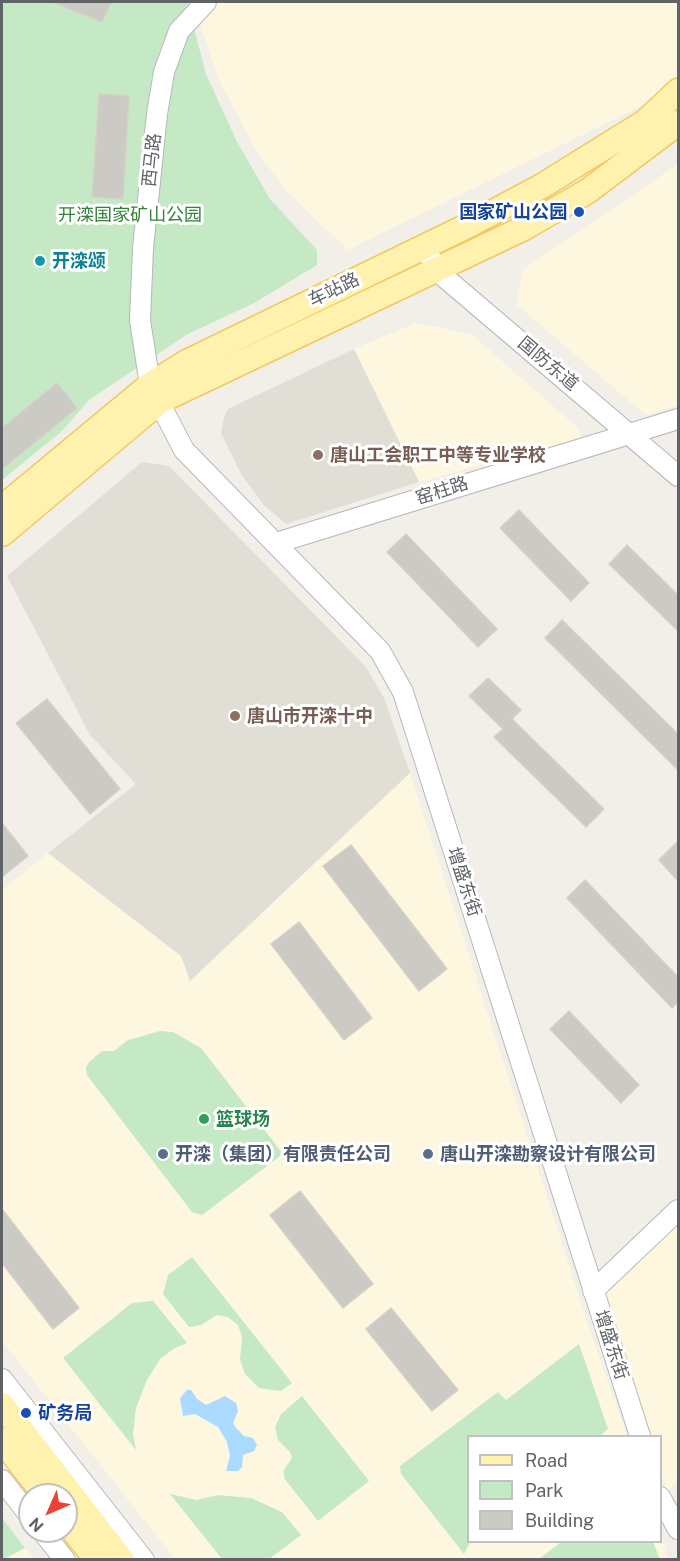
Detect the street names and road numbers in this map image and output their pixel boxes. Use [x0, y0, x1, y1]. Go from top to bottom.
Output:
street label: 西马路 [138, 132, 166, 188]
street label: 车站路 [305, 268, 363, 312]
street label: 国防东道 [513, 333, 583, 395]
street label: 窑柱路 [413, 472, 471, 510]
street label: 增盛东街 [443, 844, 485, 920]
street label: 增盛东街 [590, 1307, 632, 1383]

